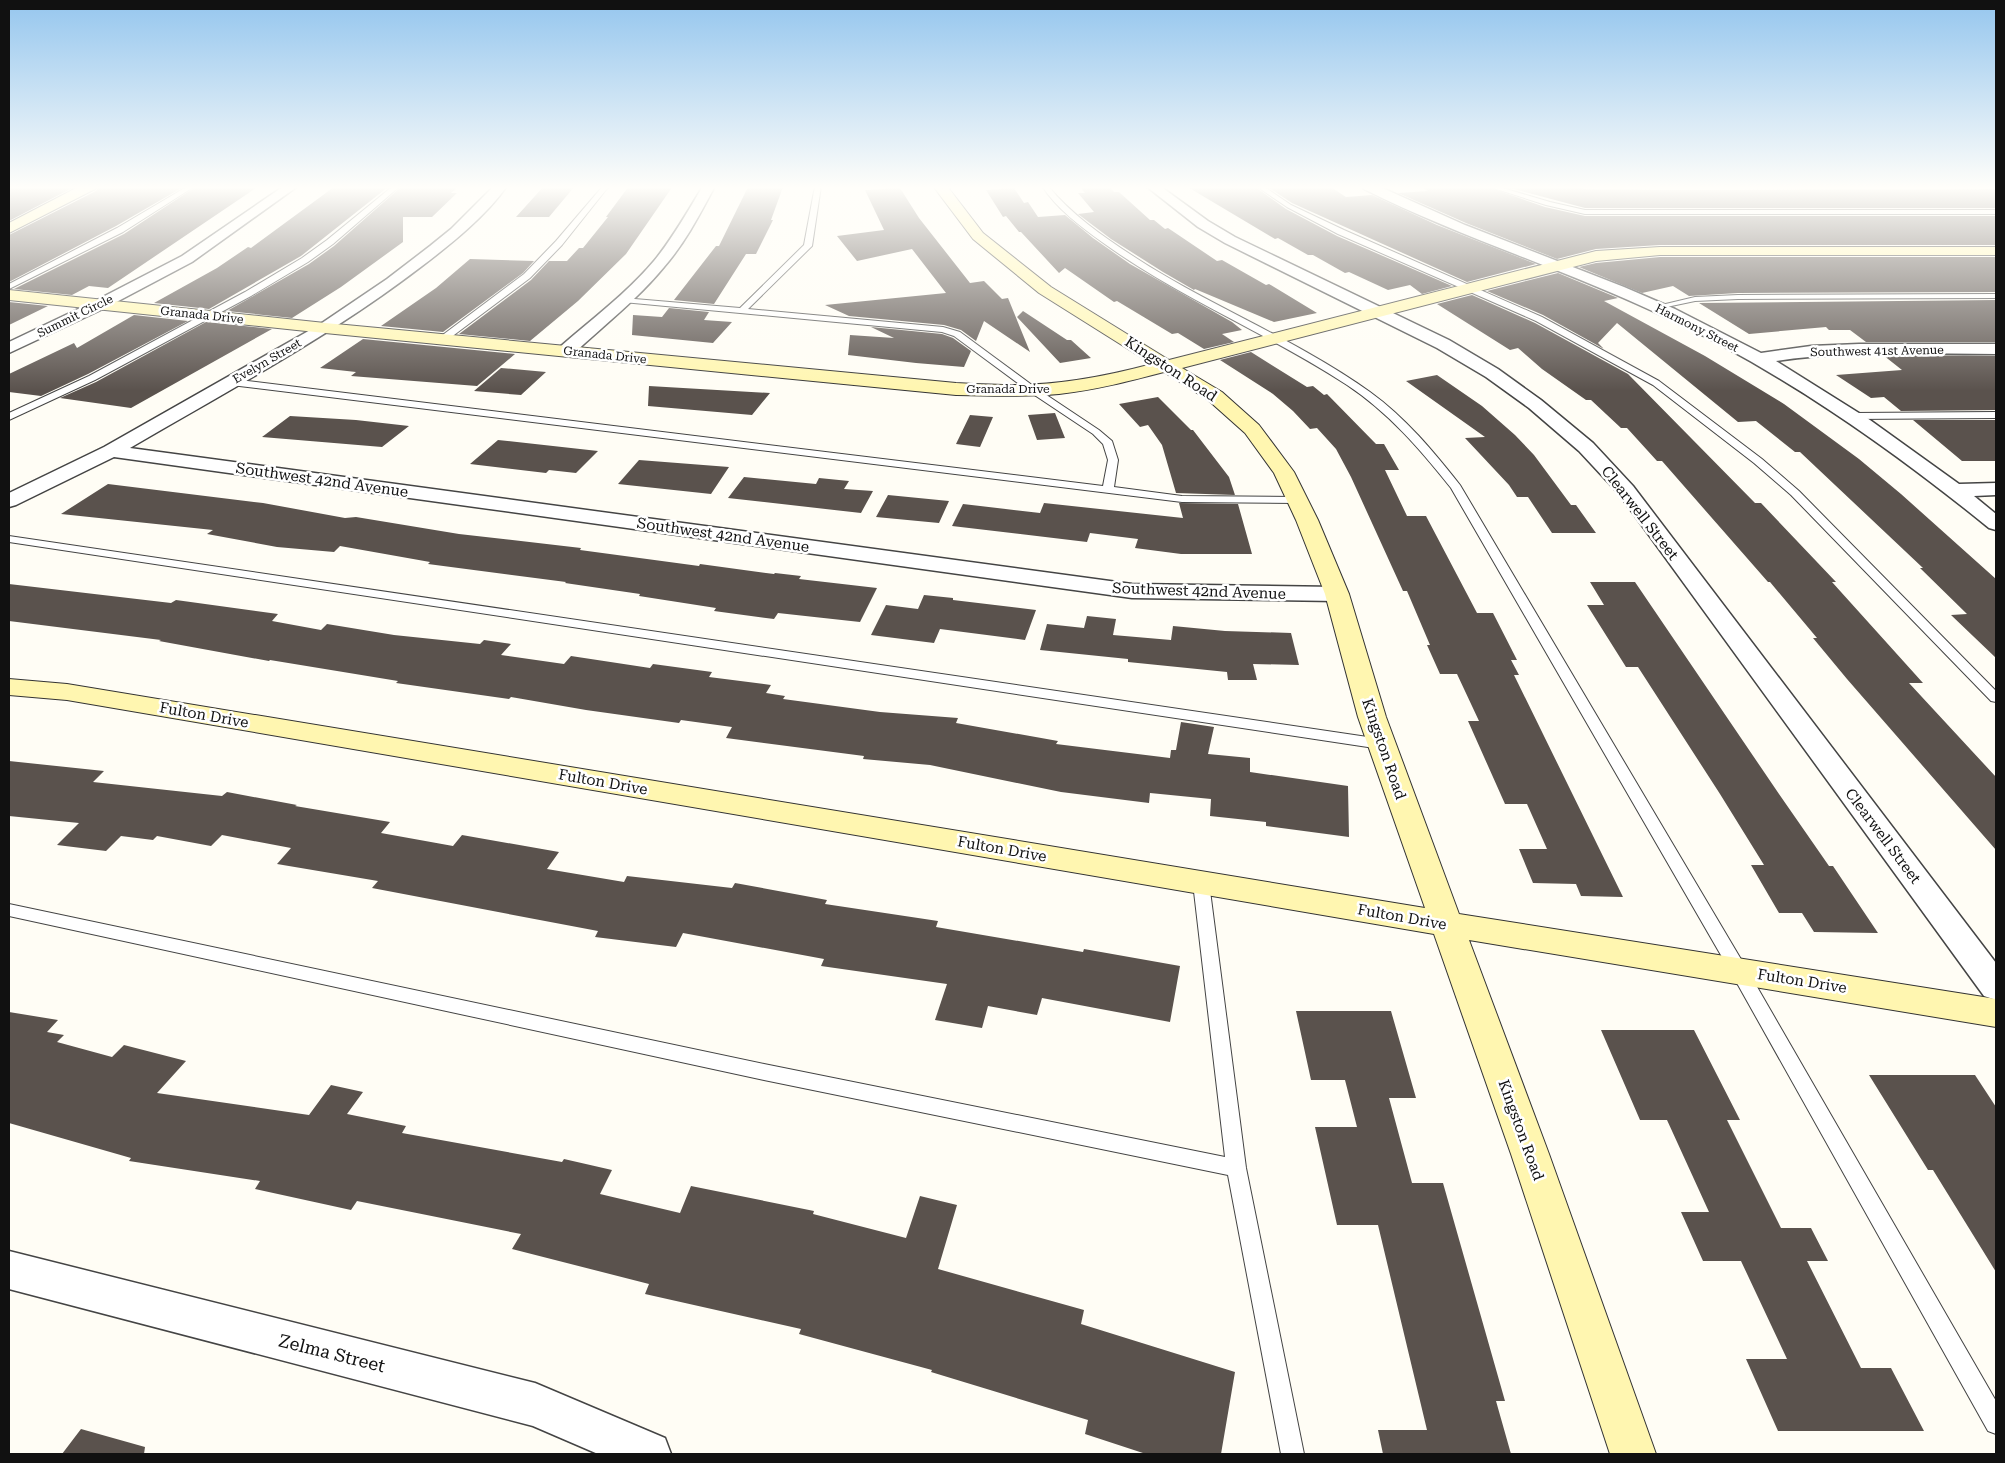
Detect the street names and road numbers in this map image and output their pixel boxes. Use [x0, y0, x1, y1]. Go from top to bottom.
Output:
street label: Summit Circle [35, 291, 116, 340]
street label: Harmony Street [1653, 301, 1742, 355]
street label: Granada Drive [160, 304, 245, 326]
street label: Kingston Road [1122, 333, 1221, 406]
street label: Evelyn Street [230, 335, 304, 386]
street label: Southwest 41st Avenue [1810, 343, 1944, 359]
street label: Granada Drive [563, 344, 648, 366]
street label: Granada Drive [966, 382, 1050, 396]
street label: Southwest 42nd Avenue [235, 459, 409, 501]
street label: Clearwell Street [1598, 462, 1683, 564]
street label: Southwest 42nd Avenue [636, 514, 810, 556]
street label: Southwest 42nd Avenue [1112, 579, 1286, 603]
street label: Kingston Road [1358, 696, 1410, 802]
street label: Fulton Drive [158, 698, 250, 732]
street label: Fulton Drive [557, 765, 649, 799]
street label: Clearwell Street [1841, 785, 1925, 887]
street label: Fulton Drive [956, 832, 1048, 866]
street label: Fulton Drive [1356, 900, 1448, 934]
street label: Fulton Drive [1756, 965, 1848, 997]
street label: Kingston Road [1494, 1077, 1548, 1183]
street label: Zelma Street [277, 1330, 388, 1376]

